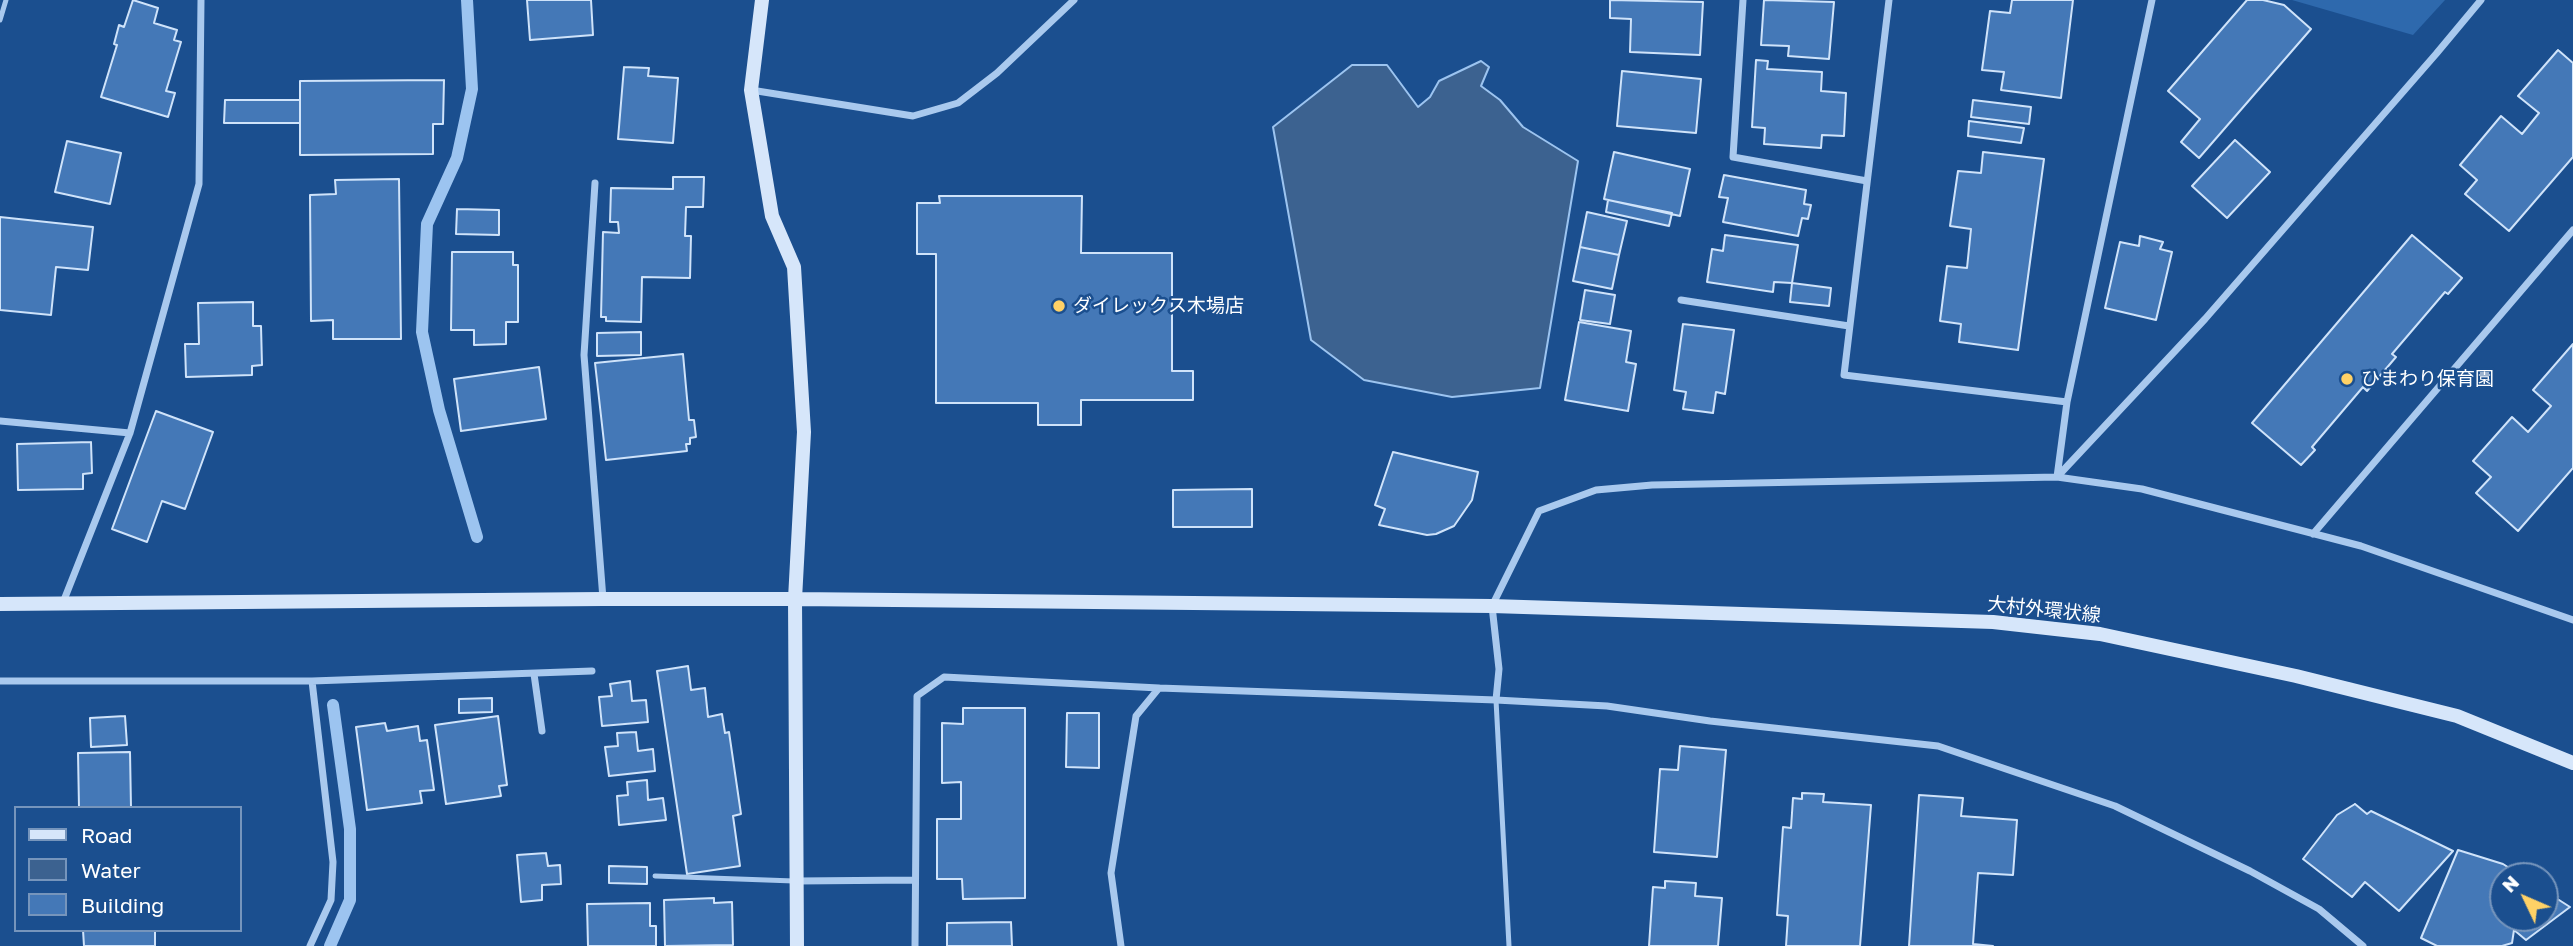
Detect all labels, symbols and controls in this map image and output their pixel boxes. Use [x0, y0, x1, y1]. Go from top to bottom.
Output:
place label: ダイレックス木場店 [1073, 295, 1244, 317]
marker: ダイレックス木場店 [1051, 298, 1067, 314]
place label: ひまわり保育園 [2361, 368, 2494, 390]
marker: ひまわり保育園 [2339, 371, 2355, 387]
street label: 大村外環状線 [1986, 593, 2102, 627]
legend [14, 806, 242, 932]
text: Road [81, 822, 132, 848]
text: Water [81, 857, 141, 883]
north arrow [2489, 862, 2559, 932]
text: N [2497, 870, 2523, 897]
text: Building [81, 892, 164, 918]

